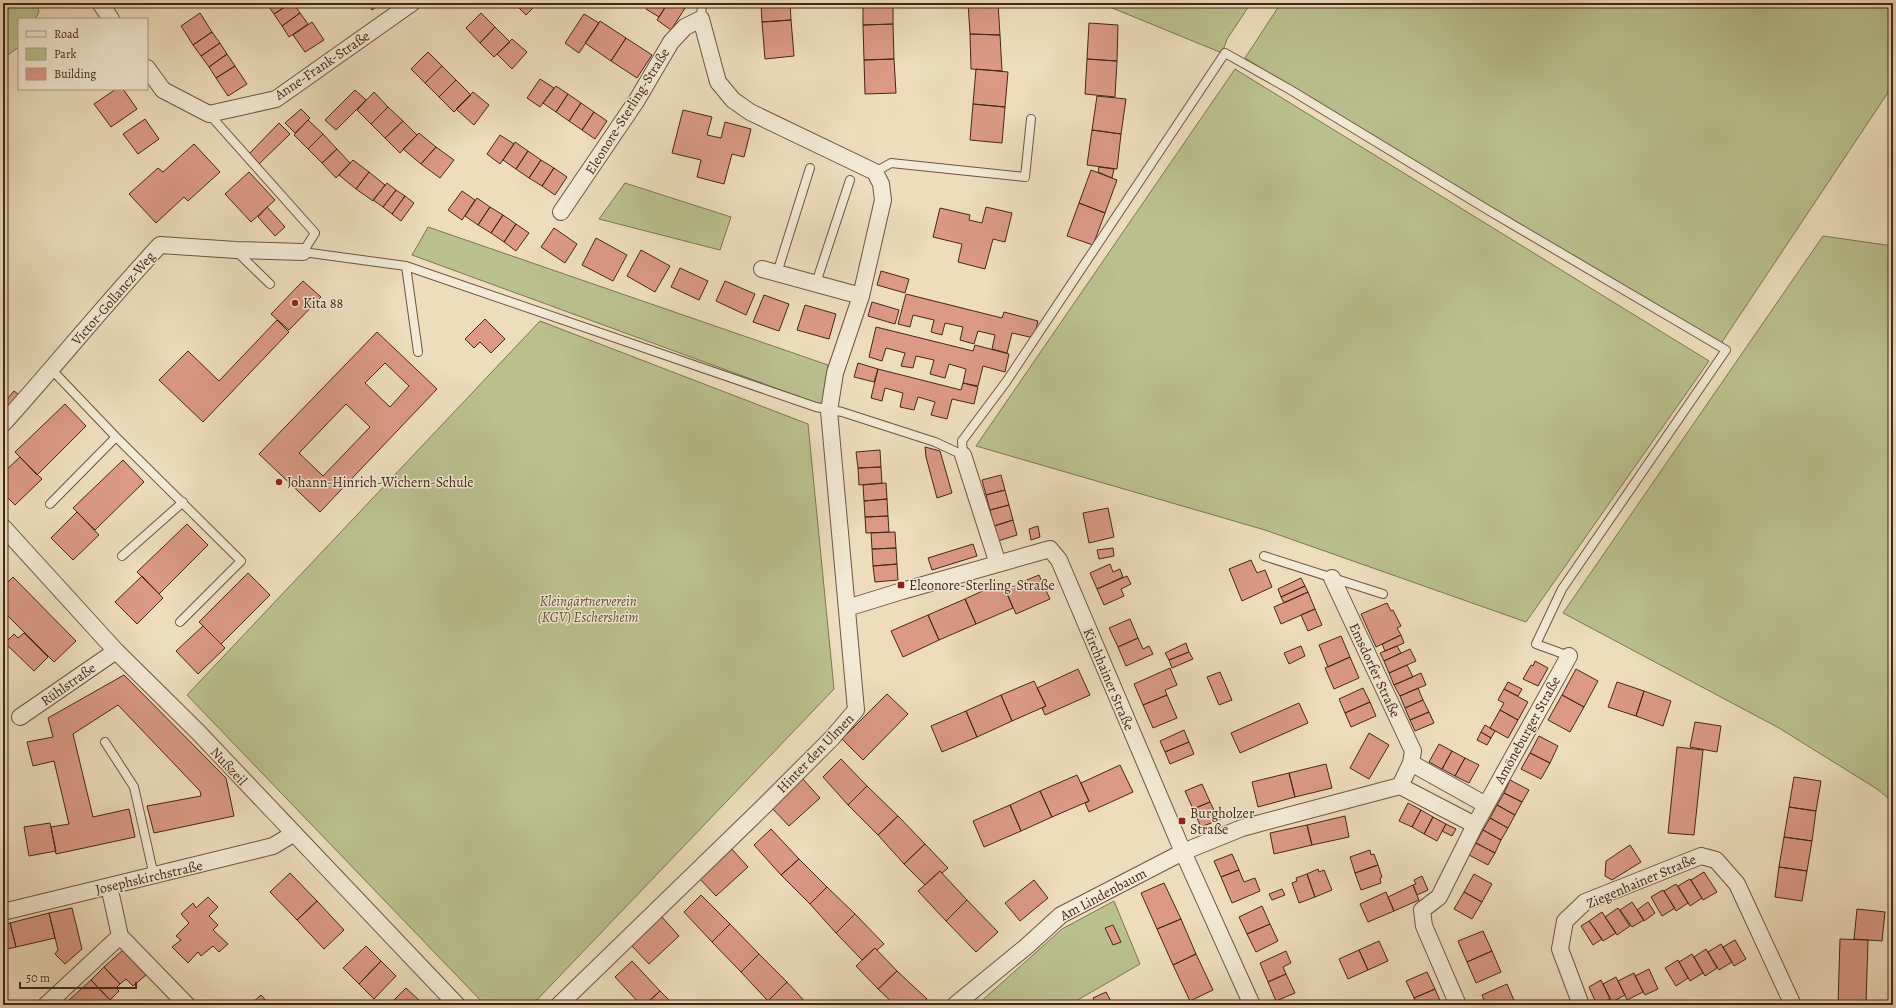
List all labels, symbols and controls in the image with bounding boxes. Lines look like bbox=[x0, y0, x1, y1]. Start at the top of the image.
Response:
legend bbox=[18, 18, 148, 90]
text: Road bbox=[54, 26, 80, 42]
street label: Anne-Frank-Straße bbox=[270, 27, 374, 105]
street label: Eleonore-Sterling-Straße bbox=[581, 44, 674, 178]
text: Park bbox=[54, 46, 77, 62]
text: Building bbox=[54, 66, 96, 82]
street label: Victor-Gollancz-Weg bbox=[67, 247, 159, 350]
place label: Kita 88 bbox=[303, 294, 343, 313]
marker: Kita 88 bbox=[290, 298, 300, 308]
place label: Johann-Hinrich-Wichern-Schule bbox=[287, 473, 473, 492]
marker: Johann-Hinrich-Wichern-Schule bbox=[274, 477, 284, 487]
place label: Eleonore-Sterling-Straße bbox=[909, 576, 1055, 595]
marker: Eleonore-Sterling-Straße bbox=[896, 580, 906, 590]
park label: Kleingärtnerverein (KGV) Eschersheim bbox=[538, 592, 638, 627]
street label: Emsdorfer Straße bbox=[1344, 620, 1405, 720]
street label: Kirchhainer Straße bbox=[1078, 625, 1139, 733]
street label: Rühlstraße bbox=[37, 659, 100, 710]
street label: Amöneburger Straße bbox=[1489, 673, 1565, 788]
street label: Hinter den Ulmen bbox=[772, 709, 858, 797]
street label: Nußzeil bbox=[206, 743, 252, 790]
place label: Burgholzer Straße bbox=[1190, 804, 1255, 839]
marker: Burgholzer Straße bbox=[1177, 816, 1187, 826]
street label: Ziegenhainer Straße bbox=[1583, 850, 1699, 913]
street label: Josephskirchstraße bbox=[94, 856, 205, 899]
street label: Am Lindenbaum bbox=[1056, 864, 1150, 926]
scale bar bbox=[20, 964, 136, 990]
text: 50 m bbox=[26, 970, 50, 986]

